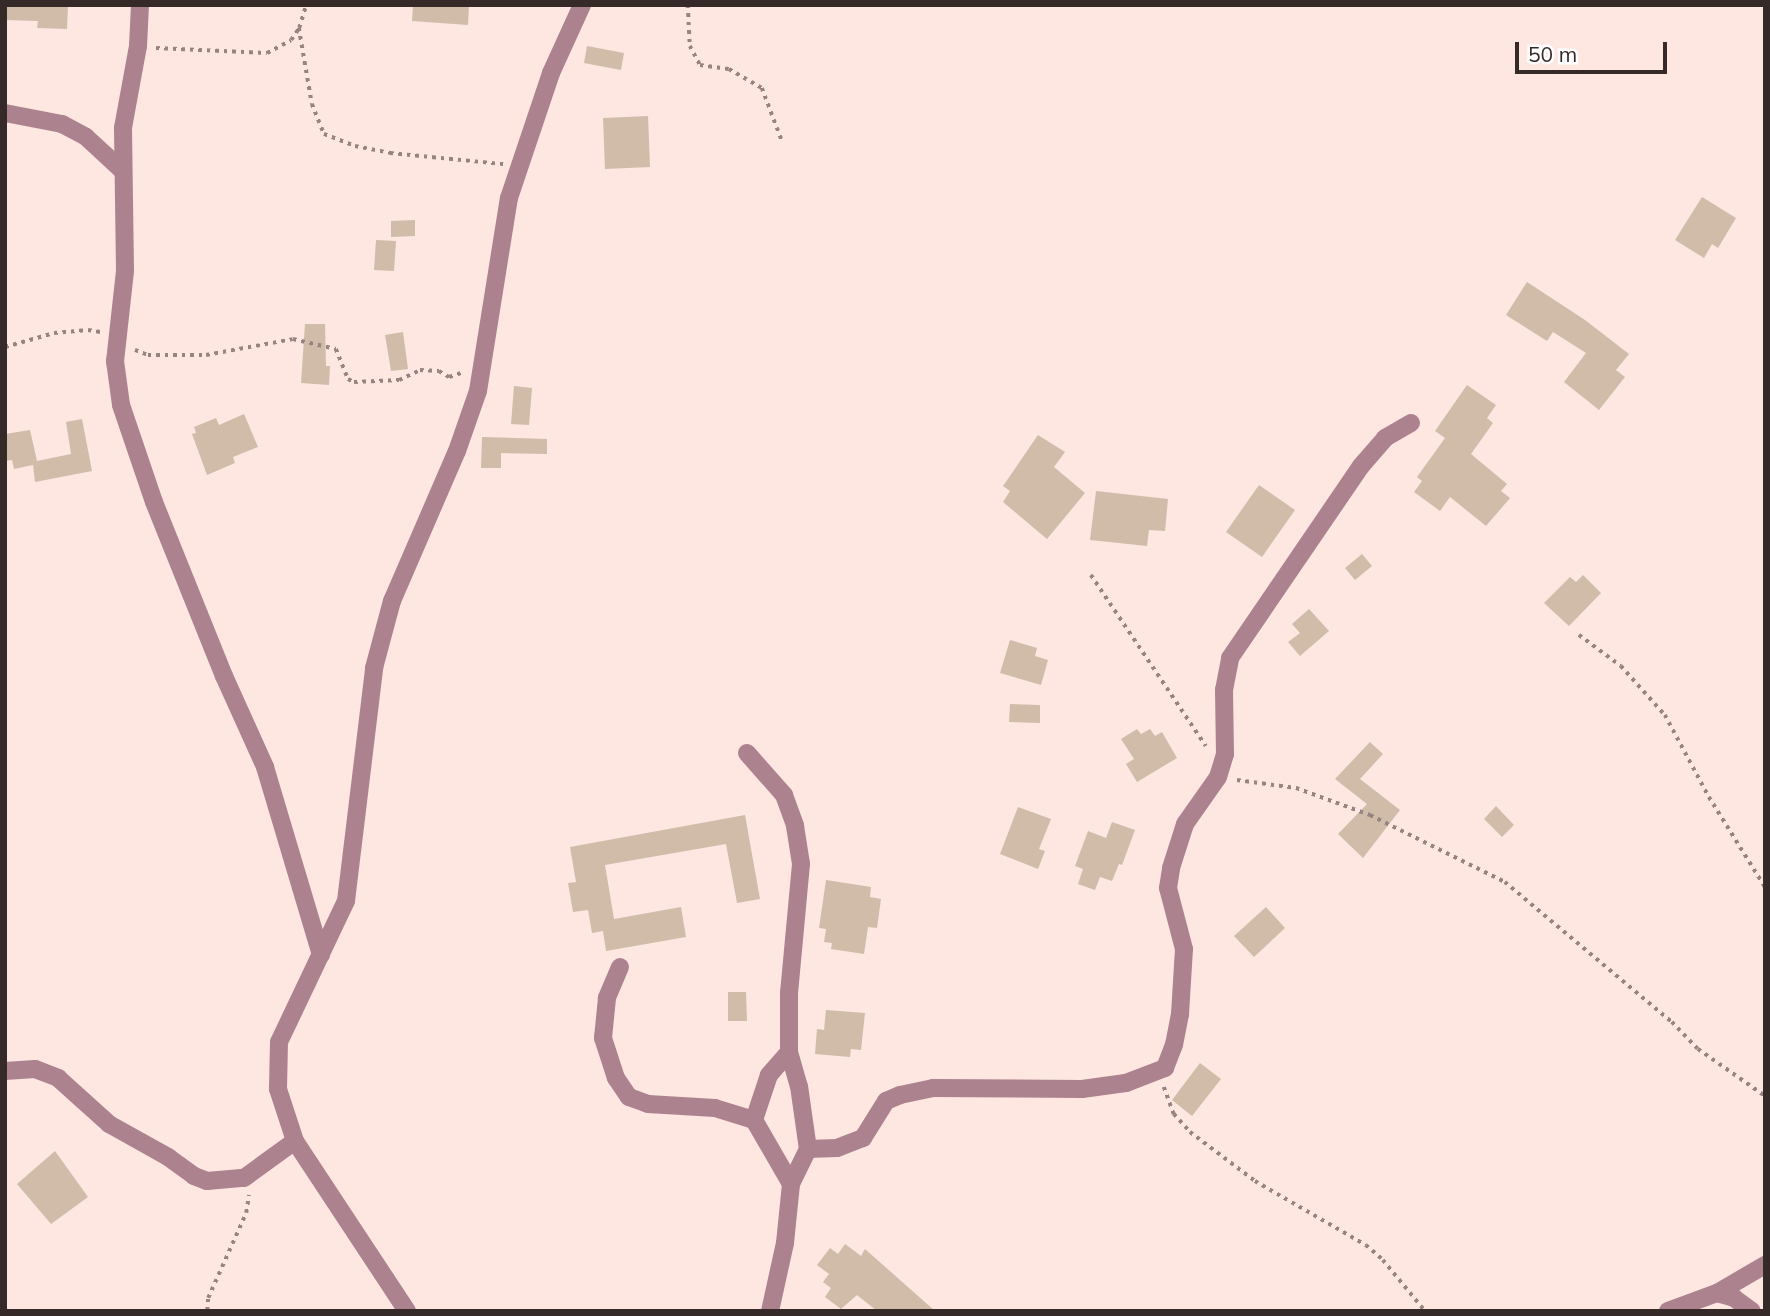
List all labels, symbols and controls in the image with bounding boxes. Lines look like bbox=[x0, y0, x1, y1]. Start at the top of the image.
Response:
scale bar bbox=[1518, 28, 1670, 72]
text: 50 m bbox=[1528, 41, 1577, 67]

